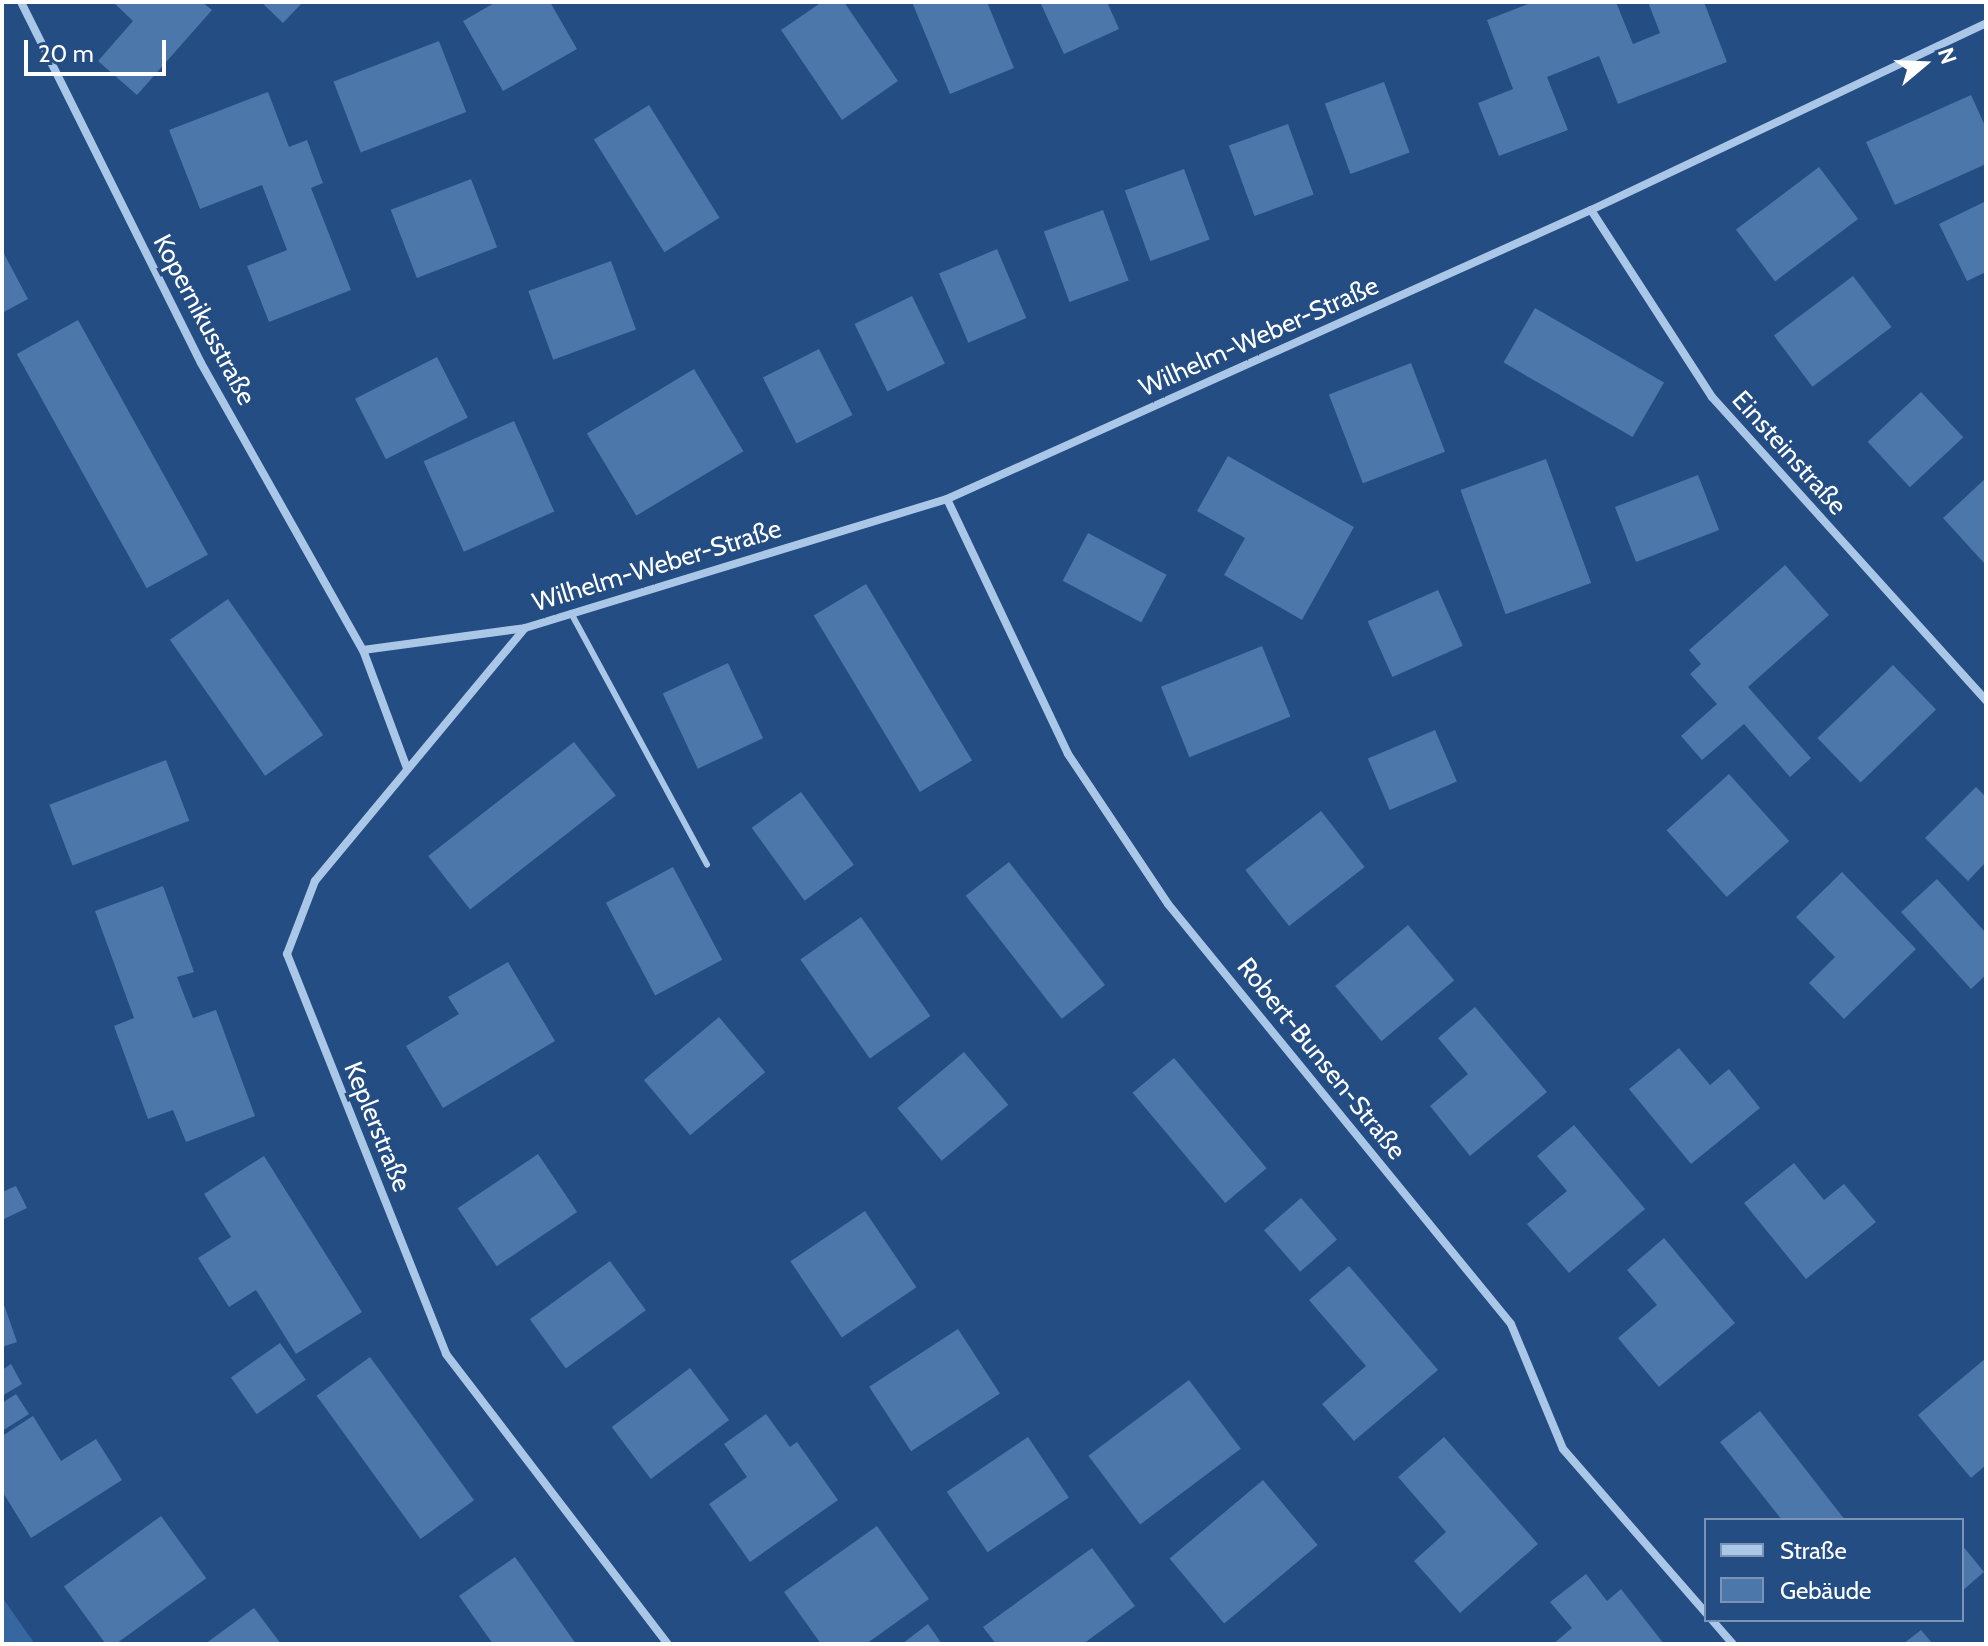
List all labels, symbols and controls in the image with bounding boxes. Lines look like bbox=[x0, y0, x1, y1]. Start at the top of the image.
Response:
scale bar bbox=[28, 24, 170, 74]
north arrow bbox=[1884, 24, 1964, 104]
text: 20 m bbox=[38, 39, 94, 68]
text: N bbox=[1932, 44, 1962, 68]
street label: Kopernikusstraße bbox=[146, 229, 262, 411]
street label: Wilhelm-Weber-Straße bbox=[1135, 270, 1383, 404]
street label: Einsteinstraße bbox=[1725, 385, 1853, 521]
street label: Wilhelm-Weber-Straße bbox=[529, 513, 785, 619]
street label: Robert-Bunsen-Straße bbox=[1230, 952, 1412, 1166]
street label: Keplerstraße bbox=[337, 1057, 417, 1197]
legend bbox=[1704, 1518, 1964, 1622]
text: Straße bbox=[1780, 1536, 1847, 1565]
text: Gebäude bbox=[1780, 1576, 1871, 1605]

